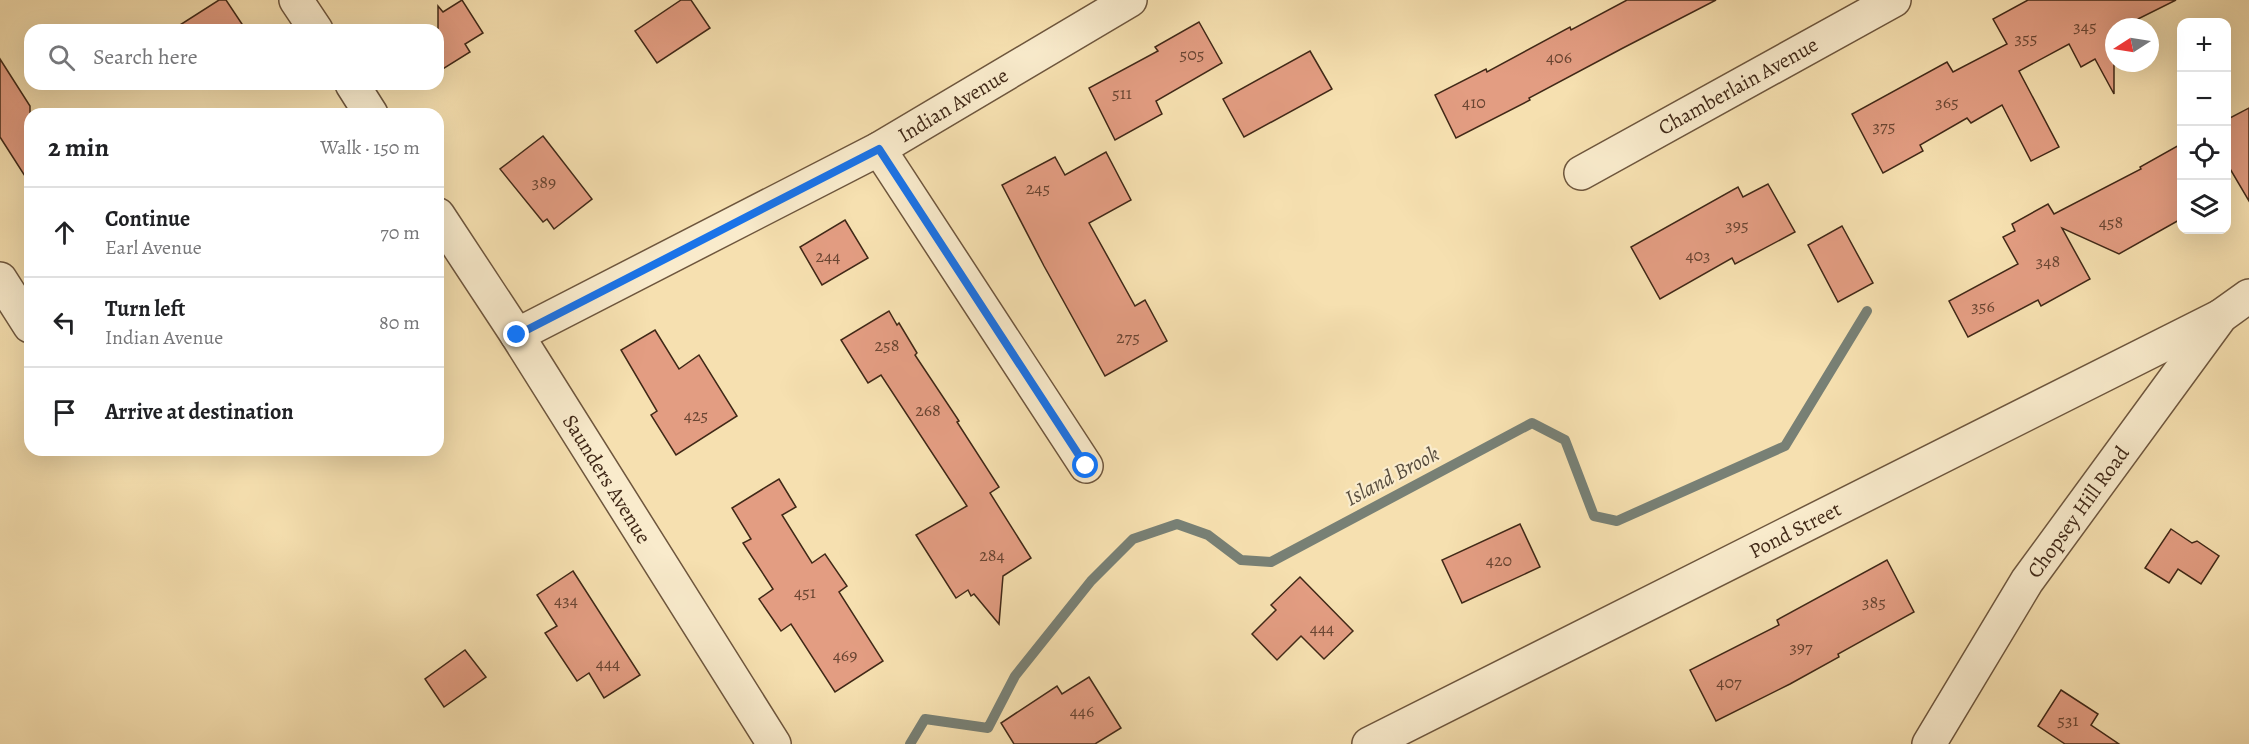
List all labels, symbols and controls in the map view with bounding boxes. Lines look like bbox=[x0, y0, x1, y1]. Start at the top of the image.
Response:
house number: 345 bbox=[2073, 14, 2097, 38]
north arrow bbox=[2105, 18, 2159, 72]
map controls bbox=[2177, 18, 2231, 234]
button: + bbox=[2177, 18, 2231, 72]
search box bbox=[24, 24, 444, 90]
house number: 355 bbox=[2015, 26, 2037, 50]
street label: Chamberlain Avenue bbox=[1653, 30, 1823, 142]
icon: search bbox=[45, 41, 78, 74]
text: Search here bbox=[93, 42, 198, 72]
house number: 505 bbox=[1179, 42, 1205, 66]
house number: 406 bbox=[1546, 45, 1572, 69]
street label: Indian Avenue bbox=[893, 61, 1013, 149]
button: − bbox=[2177, 72, 2231, 126]
house number: 511 bbox=[1112, 81, 1132, 105]
house number: 410 bbox=[1462, 90, 1486, 114]
house number: 365 bbox=[1935, 90, 1959, 114]
house number: 375 bbox=[1873, 114, 1895, 138]
button: locate bbox=[2177, 126, 2231, 180]
text: 2 min bbox=[48, 130, 109, 165]
text: Walk · 150 m bbox=[320, 134, 420, 161]
house number: 389 bbox=[532, 170, 556, 194]
house number: 245 bbox=[1026, 176, 1050, 200]
button: layers bbox=[2177, 180, 2231, 234]
text: Continue bbox=[105, 204, 190, 234]
house number: 458 bbox=[2099, 210, 2123, 234]
house number: 395 bbox=[1725, 213, 1749, 237]
icon: ahead bbox=[48, 216, 81, 249]
text: 70 m bbox=[380, 219, 420, 246]
text: Earl Avenue bbox=[105, 234, 202, 261]
house number: 403 bbox=[1685, 243, 1711, 267]
house number: 244 bbox=[816, 244, 840, 268]
house number: 348 bbox=[2036, 249, 2060, 273]
text: Turn left bbox=[105, 294, 185, 324]
house number: 356 bbox=[1971, 294, 1995, 318]
icon: left bbox=[48, 306, 81, 339]
text: 80 m bbox=[379, 309, 420, 336]
route end bbox=[503, 321, 529, 347]
text: Indian Avenue bbox=[105, 324, 223, 351]
house number: 275 bbox=[1116, 325, 1140, 349]
house number: 258 bbox=[874, 333, 900, 357]
icon: arrive bbox=[48, 396, 81, 429]
text: Arrive at destination bbox=[105, 397, 294, 427]
house number: 268 bbox=[915, 398, 941, 422]
house number: 425 bbox=[684, 403, 708, 427]
street label: Saunders Avenue bbox=[556, 409, 658, 549]
water label: Island Brook bbox=[1340, 439, 1444, 513]
street label: Chopsey Hill Road bbox=[2021, 440, 2136, 584]
route start bbox=[1072, 452, 1098, 478]
street label: Pond Street bbox=[1744, 495, 1846, 565]
house number: 284 bbox=[979, 543, 1005, 567]
house number: 420 bbox=[1486, 548, 1512, 572]
house number: 451 bbox=[794, 580, 816, 604]
house number: 434 bbox=[554, 588, 578, 612]
house number: 385 bbox=[1862, 590, 1886, 614]
house number: 444 bbox=[1310, 616, 1334, 640]
house number: 397 bbox=[1789, 635, 1813, 659]
house number: 469 bbox=[833, 643, 857, 667]
house number: 444 bbox=[596, 651, 620, 675]
house number: 407 bbox=[1716, 670, 1742, 694]
house number: 446 bbox=[1070, 699, 1094, 723]
house number: 531 bbox=[2057, 708, 2079, 732]

